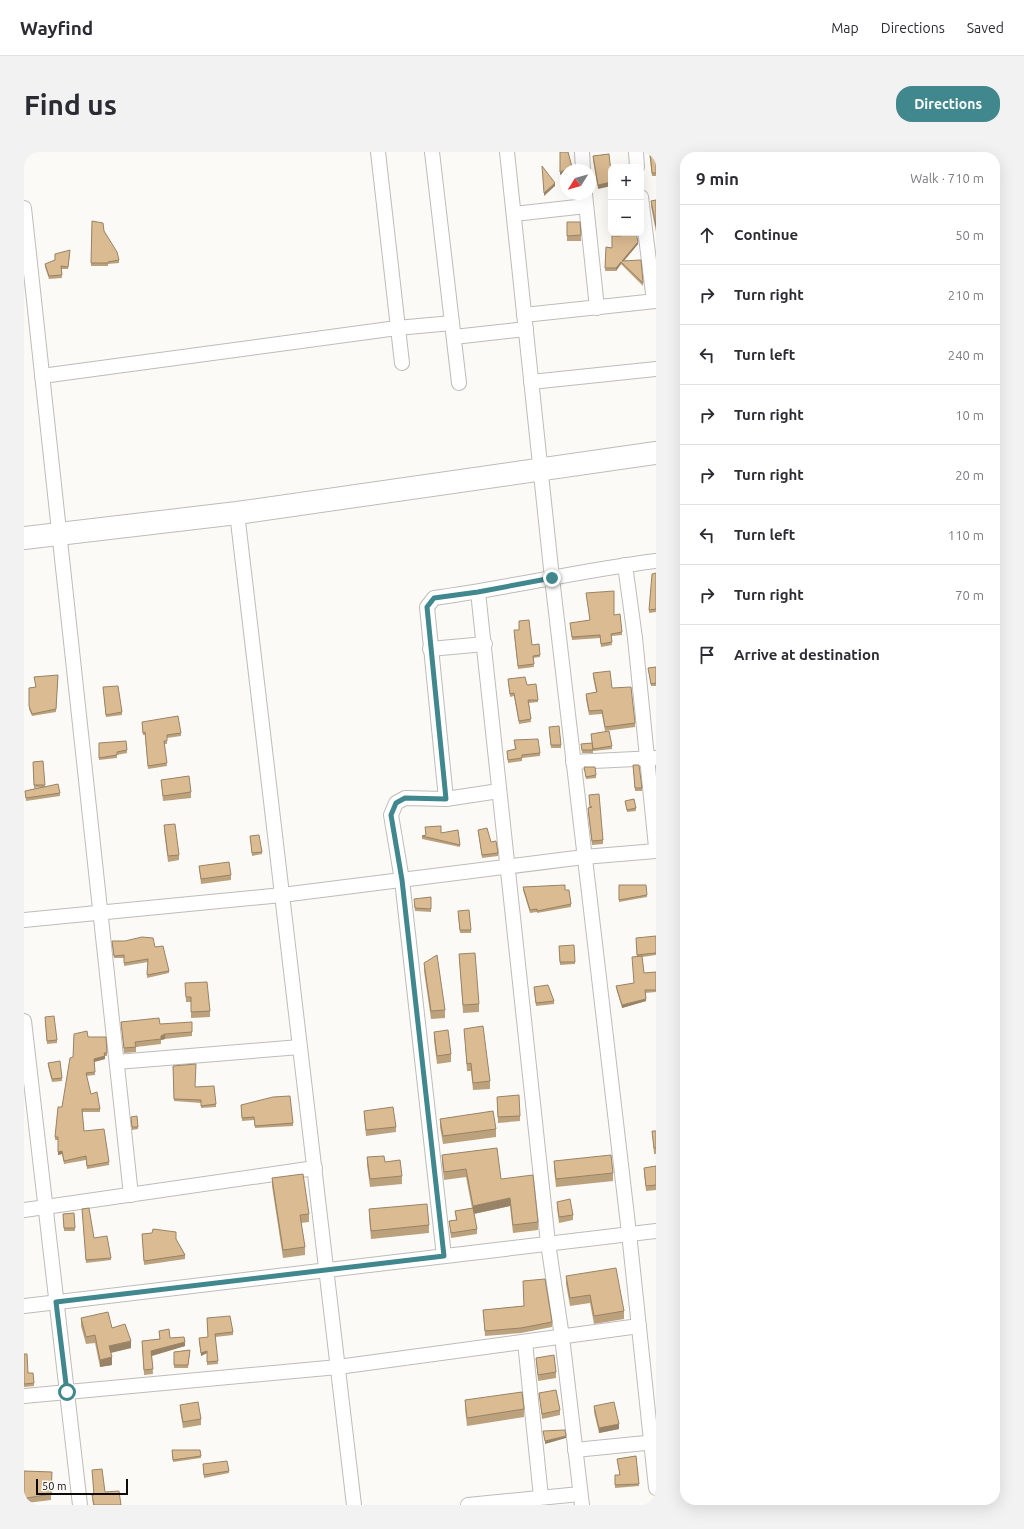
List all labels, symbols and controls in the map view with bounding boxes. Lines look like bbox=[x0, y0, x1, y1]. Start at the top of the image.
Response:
text: Wayfind bbox=[20, 17, 93, 39]
text: Map bbox=[831, 20, 859, 36]
text: Directions bbox=[881, 20, 945, 36]
text: Saved bbox=[967, 20, 1004, 36]
button: Directions bbox=[896, 86, 1000, 122]
text: Find us bbox=[24, 89, 117, 120]
north arrow bbox=[560, 164, 596, 200]
map controls bbox=[608, 164, 644, 236]
button: + bbox=[608, 164, 644, 200]
text: 9 min bbox=[696, 169, 739, 188]
text: Walk · 710 m bbox=[910, 171, 984, 185]
button: − bbox=[608, 200, 644, 236]
icon: ahead bbox=[696, 224, 718, 246]
text: Continue bbox=[734, 226, 798, 243]
text: 50 m bbox=[955, 228, 984, 242]
icon: right bbox=[696, 284, 718, 306]
text: Turn right bbox=[734, 286, 804, 303]
text: 210 m bbox=[948, 288, 984, 302]
icon: left bbox=[696, 344, 718, 366]
text: Turn left bbox=[734, 346, 795, 363]
text: 240 m bbox=[948, 348, 984, 362]
icon: right bbox=[696, 404, 718, 426]
text: Turn right bbox=[734, 406, 804, 423]
text: 10 m bbox=[955, 408, 984, 422]
icon: right bbox=[696, 464, 718, 486]
text: Turn right bbox=[734, 466, 804, 483]
text: 20 m bbox=[955, 468, 984, 482]
icon: left bbox=[696, 524, 718, 546]
text: Turn left bbox=[734, 526, 795, 543]
text: 110 m bbox=[948, 528, 984, 542]
route end bbox=[543, 569, 561, 587]
icon: right bbox=[696, 584, 718, 606]
text: Turn right bbox=[734, 586, 804, 603]
text: 70 m bbox=[955, 588, 984, 602]
icon: arrive bbox=[696, 644, 718, 666]
text: Arrive at destination bbox=[734, 646, 880, 663]
route start bbox=[58, 1383, 76, 1401]
scale bar bbox=[36, 1477, 128, 1496]
text: 50 m bbox=[42, 1480, 66, 1492]

